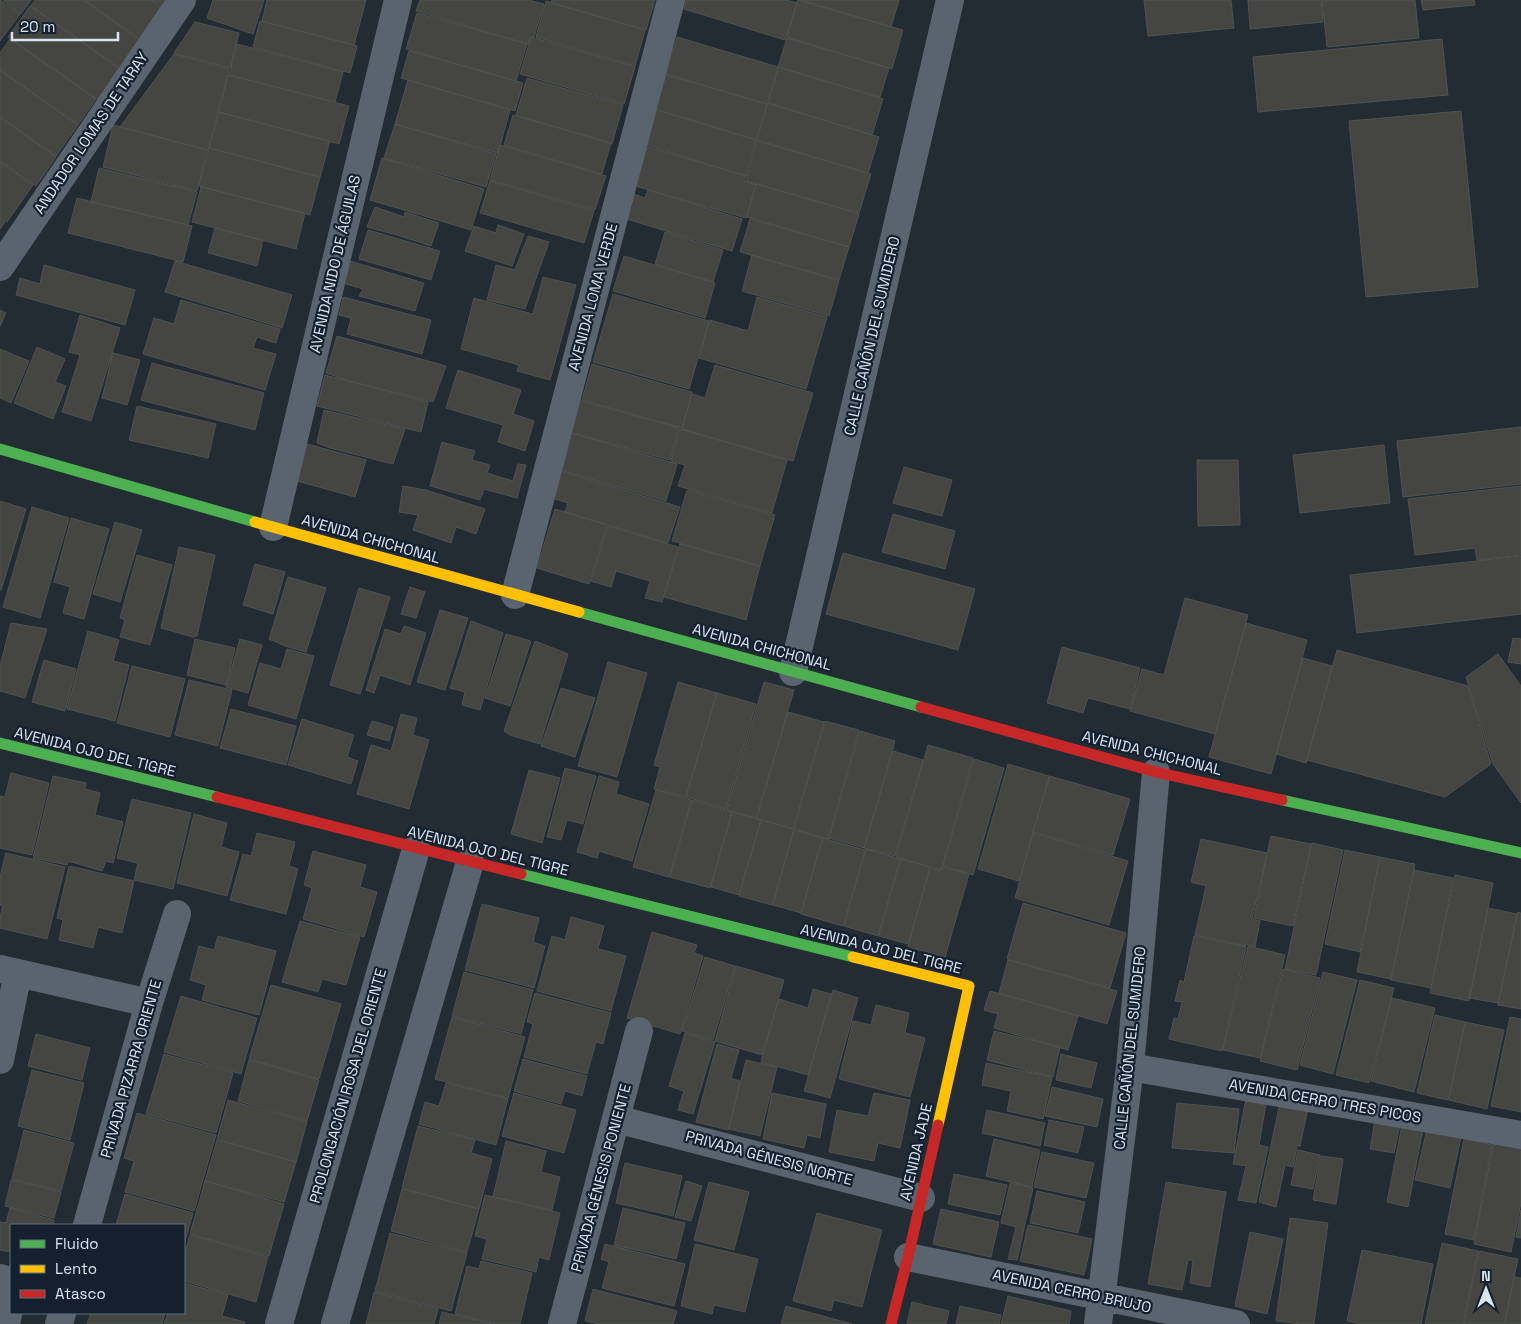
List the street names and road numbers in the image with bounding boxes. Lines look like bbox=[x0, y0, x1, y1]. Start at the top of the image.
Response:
street label: ANDADOR LOMAS DE TARAY bbox=[29, 48, 152, 217]
street label: AVENIDA NIDO DE ÁGUILAS bbox=[305, 173, 364, 355]
street label: AVENIDA LOMA VERDE bbox=[564, 221, 621, 373]
street label: CALLE CAÑÓN DEL SUMIDERO bbox=[839, 234, 904, 438]
street label: AVENIDA CHICHONAL bbox=[300, 510, 443, 567]
street label: AVENIDA CHICHONAL bbox=[691, 619, 834, 674]
street label: AVENIDA OJO DEL TIGRE bbox=[13, 722, 178, 781]
street label: AVENIDA CHICHONAL bbox=[1080, 726, 1224, 779]
street label: AVENIDA OJO DEL TIGRE bbox=[406, 821, 571, 880]
street label: AVENIDA OJO DEL TIGRE bbox=[799, 919, 964, 978]
street label: CALLE CAÑÓN DEL SUMIDERO bbox=[1109, 945, 1150, 1150]
street label: PROLONGACIÓN ROSA DEL ORIENTE bbox=[305, 966, 390, 1205]
street label: PRIVADA PIZARRA ORIENTE bbox=[96, 977, 165, 1160]
street label: AVENIDA CERRO TRES PICOS bbox=[1228, 1074, 1423, 1127]
street label: PRIVADA GÉNESIS PONIENTE bbox=[566, 1082, 635, 1274]
street label: AVENIDA JADE bbox=[895, 1101, 936, 1202]
street label: PRIVADA GÉNESIS NORTE bbox=[683, 1126, 855, 1189]
street label: AVENIDA CERRO BRUJO bbox=[991, 1264, 1153, 1317]

